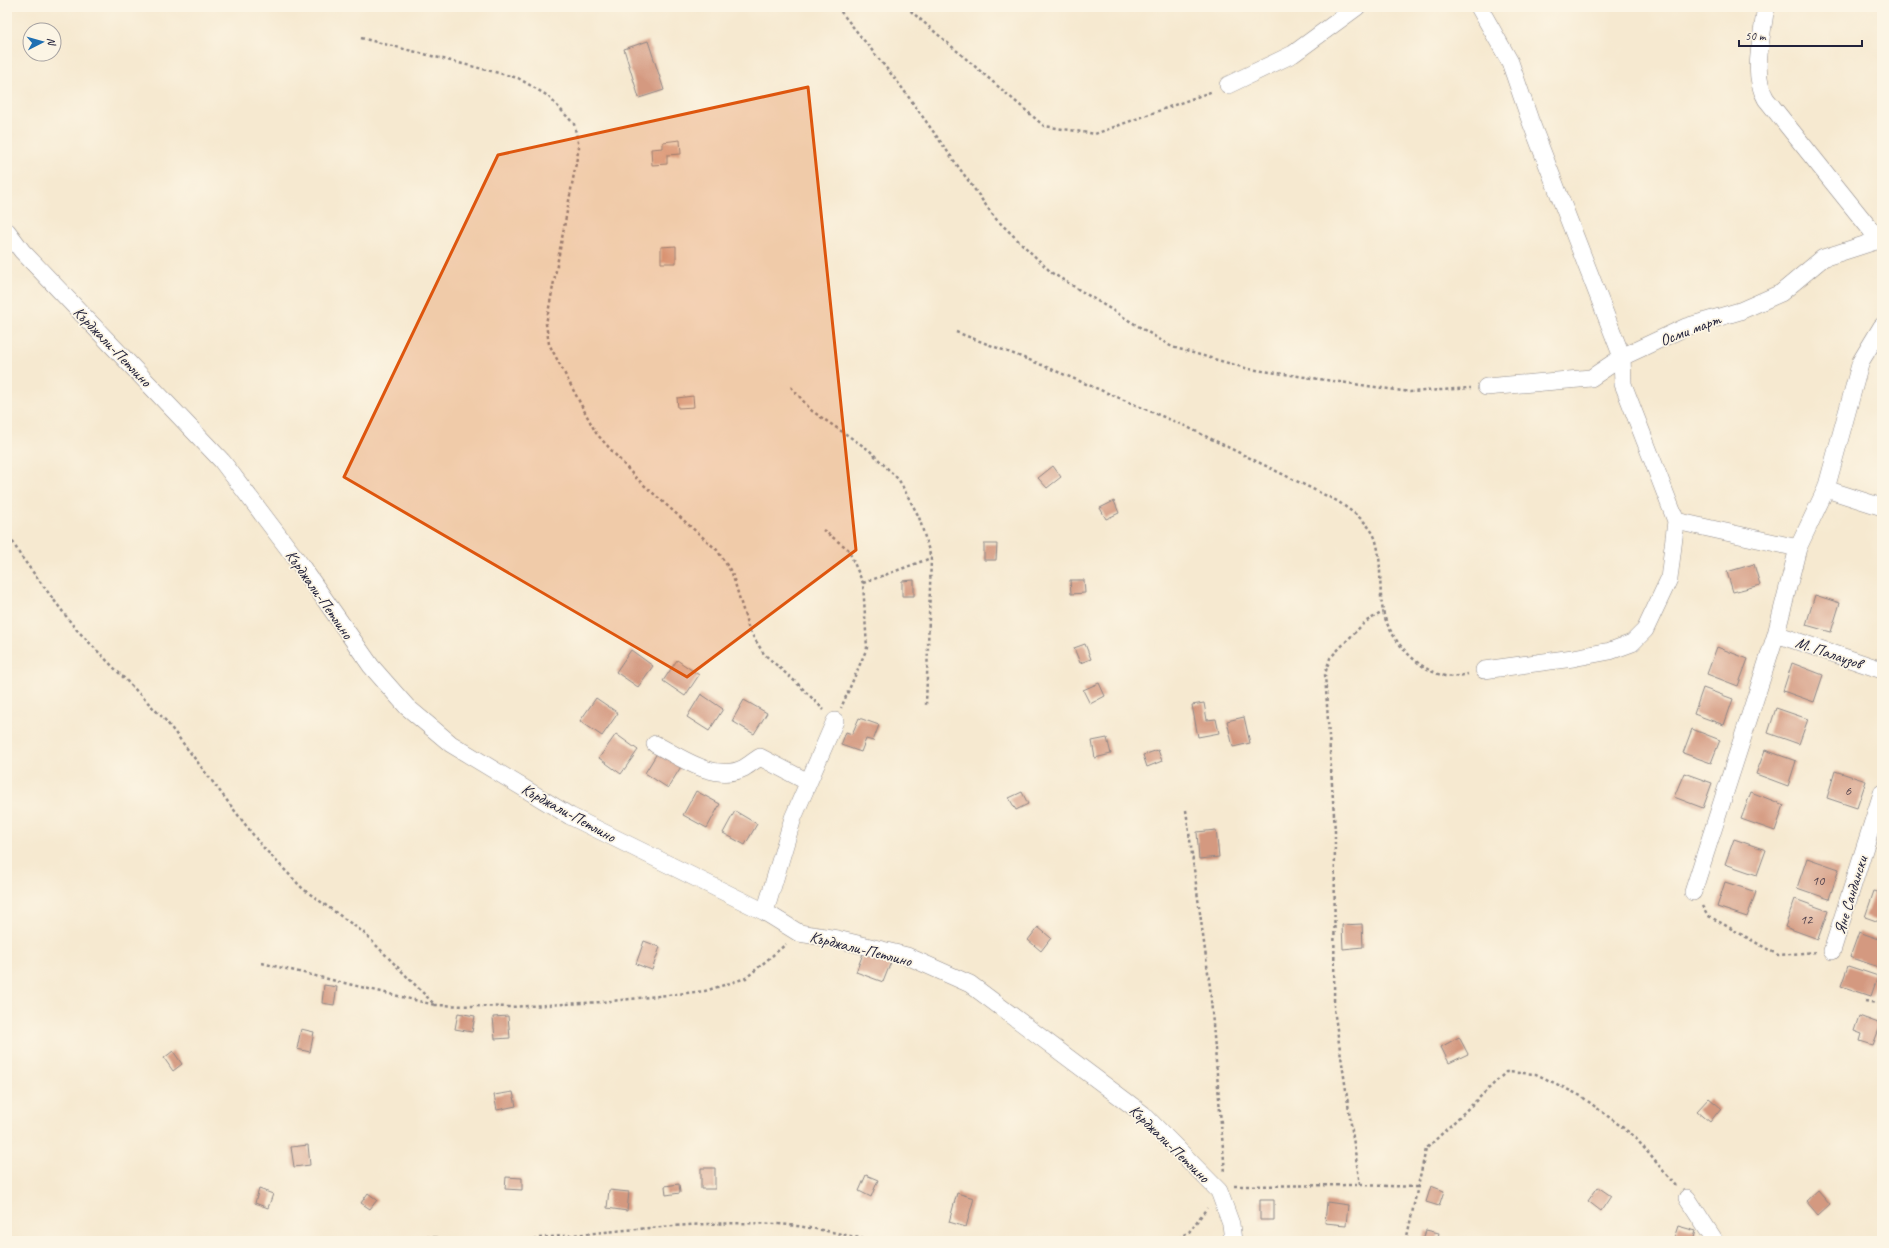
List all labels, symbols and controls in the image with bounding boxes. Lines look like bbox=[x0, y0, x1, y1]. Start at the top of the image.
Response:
north arrow bbox=[22, 22, 62, 62]
scale bar bbox=[1739, 22, 1862, 48]
text: 50 m bbox=[1745, 28, 1767, 44]
text: N bbox=[45, 37, 59, 47]
street label: Кърджали-Петлино bbox=[69, 302, 157, 392]
street label: Осми март bbox=[1657, 309, 1725, 351]
street label: Кърджали-Петлино bbox=[281, 546, 358, 644]
street label: М. Палаузов bbox=[1793, 632, 1867, 675]
street label: Кърджали-Петлино bbox=[518, 779, 620, 847]
house number: 6 bbox=[1845, 782, 1852, 799]
street label: Яне Сандански bbox=[1830, 853, 1873, 937]
house number: 10 bbox=[1812, 872, 1826, 889]
house number: 12 bbox=[1800, 911, 1814, 928]
street label: Кърджали-Петлино bbox=[808, 927, 915, 972]
street label: Кърджали-Петлино bbox=[1125, 1100, 1215, 1188]

